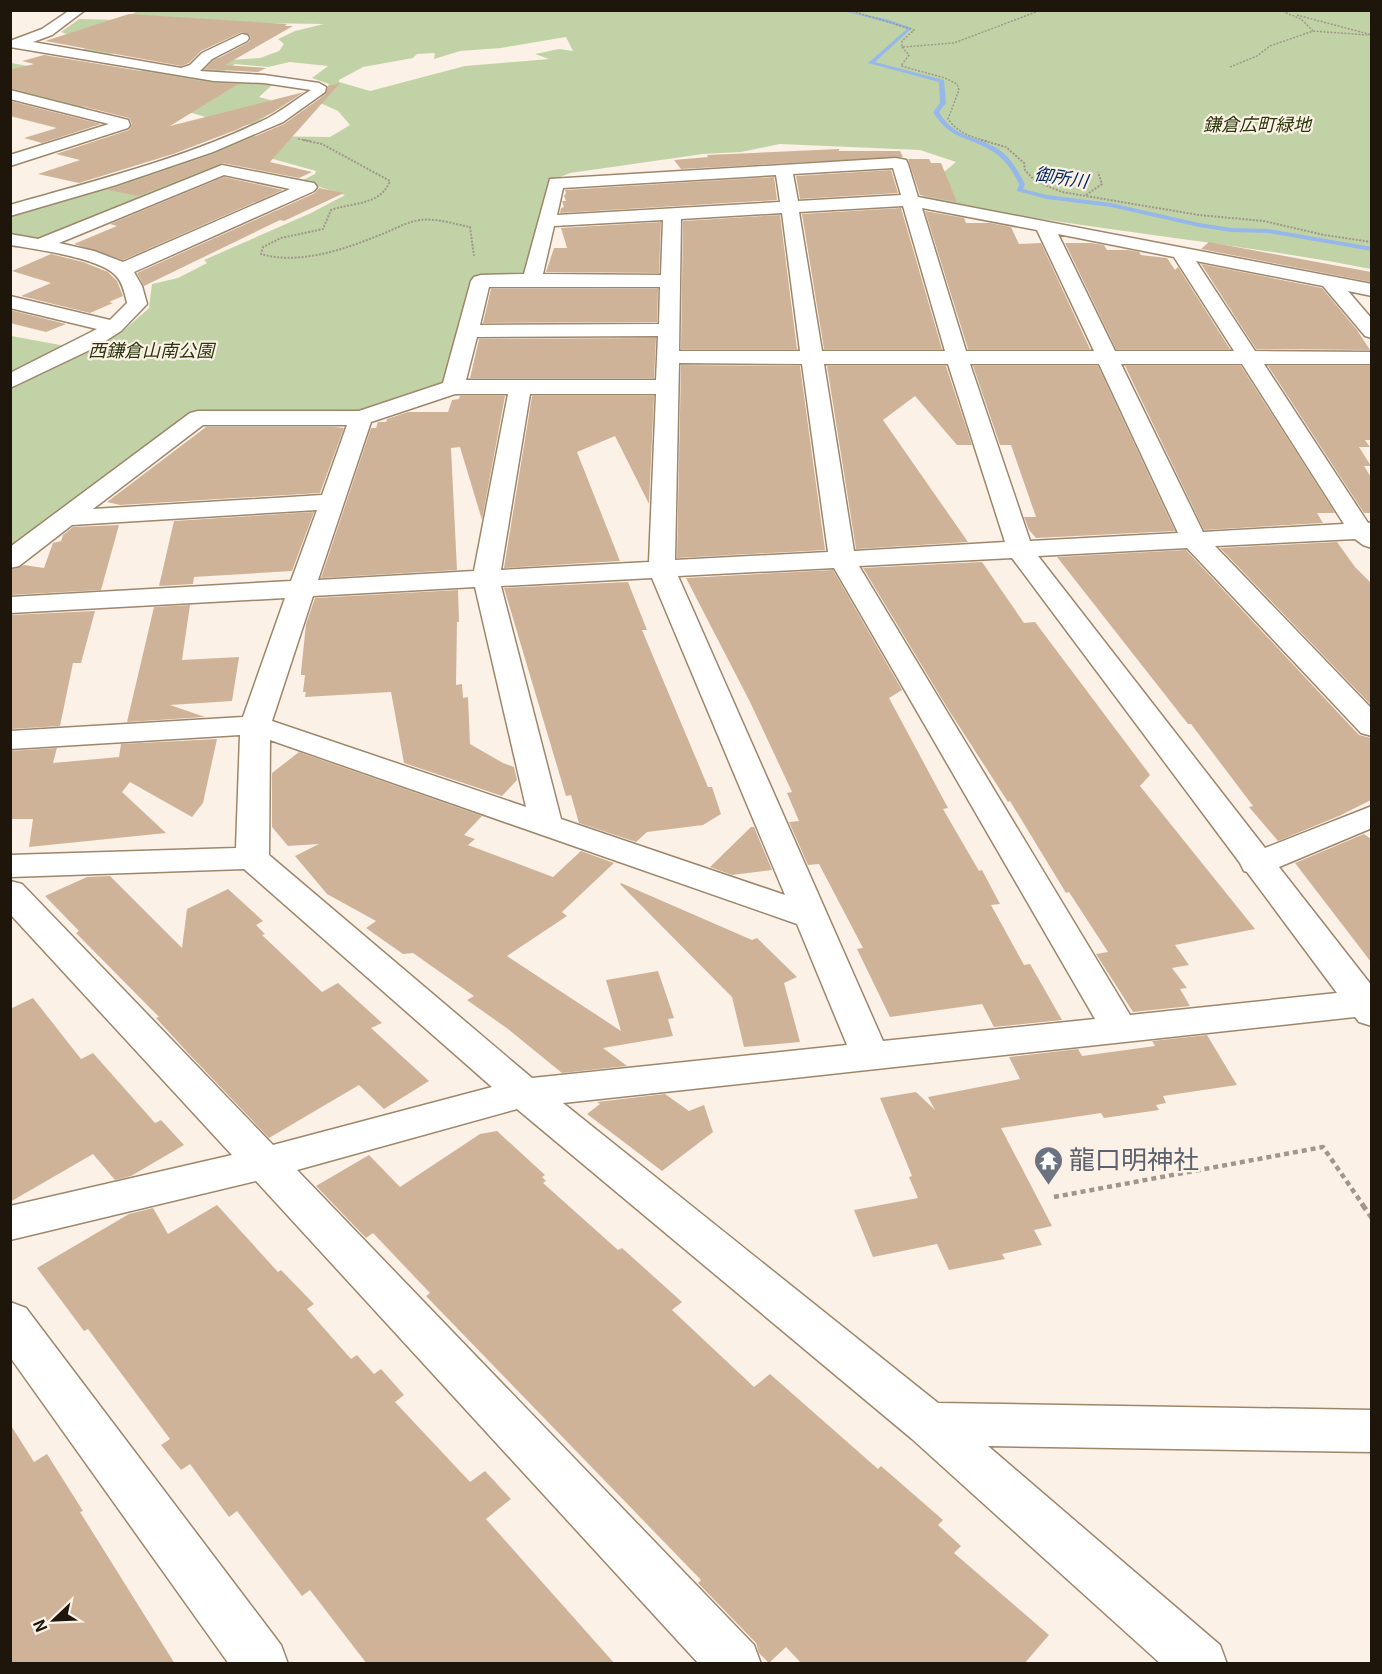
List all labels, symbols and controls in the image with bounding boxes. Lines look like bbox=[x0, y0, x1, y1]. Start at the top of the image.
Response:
park label: 鎌倉広町緑地 bbox=[1203, 110, 1313, 136]
water label: 御所川 bbox=[1033, 159, 1092, 193]
park label: 西鎌倉山南公園 bbox=[88, 336, 217, 362]
place label: 龍口明神社 bbox=[1069, 1139, 1199, 1176]
temple icon: 龍口明神社 bbox=[1032, 1144, 1064, 1186]
north arrow bbox=[24, 1590, 84, 1650]
text: N bbox=[26, 1616, 53, 1636]

